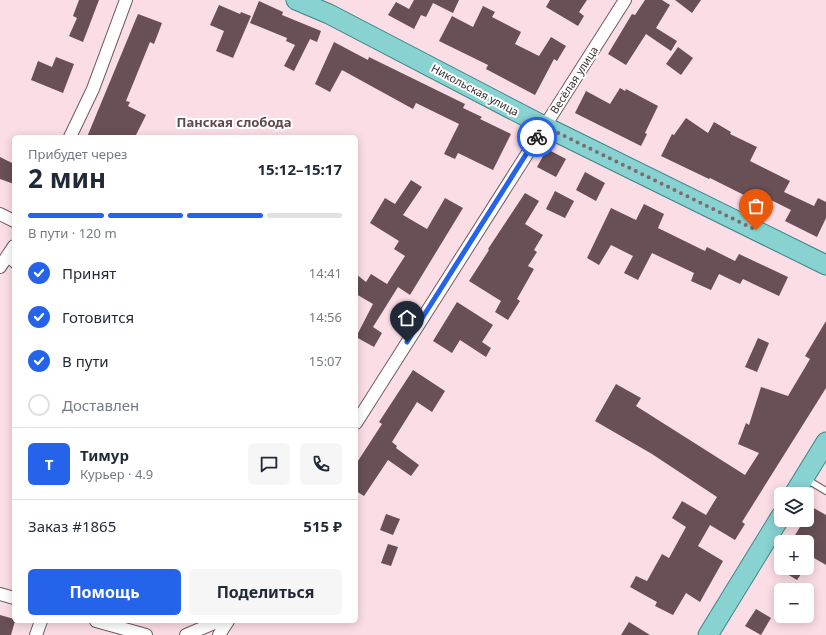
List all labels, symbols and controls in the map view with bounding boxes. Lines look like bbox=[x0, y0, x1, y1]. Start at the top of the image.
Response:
street label: Весёлая улица bbox=[546, 43, 601, 116]
street label: Никольская улица bbox=[429, 60, 522, 119]
district label: Панская слобода bbox=[177, 113, 291, 131]
courier bbox=[517, 117, 557, 157]
icon: bike bbox=[526, 126, 548, 148]
text: Прибудет через bbox=[28, 145, 127, 163]
text: 15:12–15:17 bbox=[257, 159, 342, 179]
text: 2 мин bbox=[28, 160, 106, 196]
pin bbox=[739, 189, 773, 230]
icon: bag bbox=[745, 195, 767, 217]
text: В пути · 120 m bbox=[28, 224, 117, 242]
icon: check bbox=[28, 262, 50, 284]
text: Принят bbox=[62, 263, 116, 283]
text: 14:41 bbox=[309, 264, 342, 282]
pin bbox=[390, 301, 424, 342]
icon: check bbox=[28, 306, 50, 328]
text: Готовится bbox=[62, 307, 134, 327]
icon: home bbox=[396, 307, 418, 329]
text: 14:56 bbox=[309, 308, 342, 326]
icon: check bbox=[28, 350, 50, 372]
text: В пути bbox=[62, 351, 109, 371]
text: 15:07 bbox=[309, 352, 342, 370]
text: Доставлен bbox=[62, 395, 139, 415]
button: chat bbox=[248, 443, 290, 485]
button: phone bbox=[300, 443, 342, 485]
text: Тимур bbox=[80, 445, 129, 465]
text: Т bbox=[45, 454, 53, 474]
text: Курьер · 4.9 bbox=[80, 465, 153, 483]
map controls bbox=[774, 487, 814, 623]
button: layers bbox=[774, 487, 814, 527]
text: Заказ #1865 bbox=[28, 516, 116, 536]
text: 515 ₽ bbox=[303, 516, 342, 536]
button: + bbox=[774, 535, 814, 575]
button: Помощь bbox=[28, 569, 181, 615]
button: Поделиться bbox=[189, 569, 342, 615]
button: − bbox=[774, 583, 814, 623]

